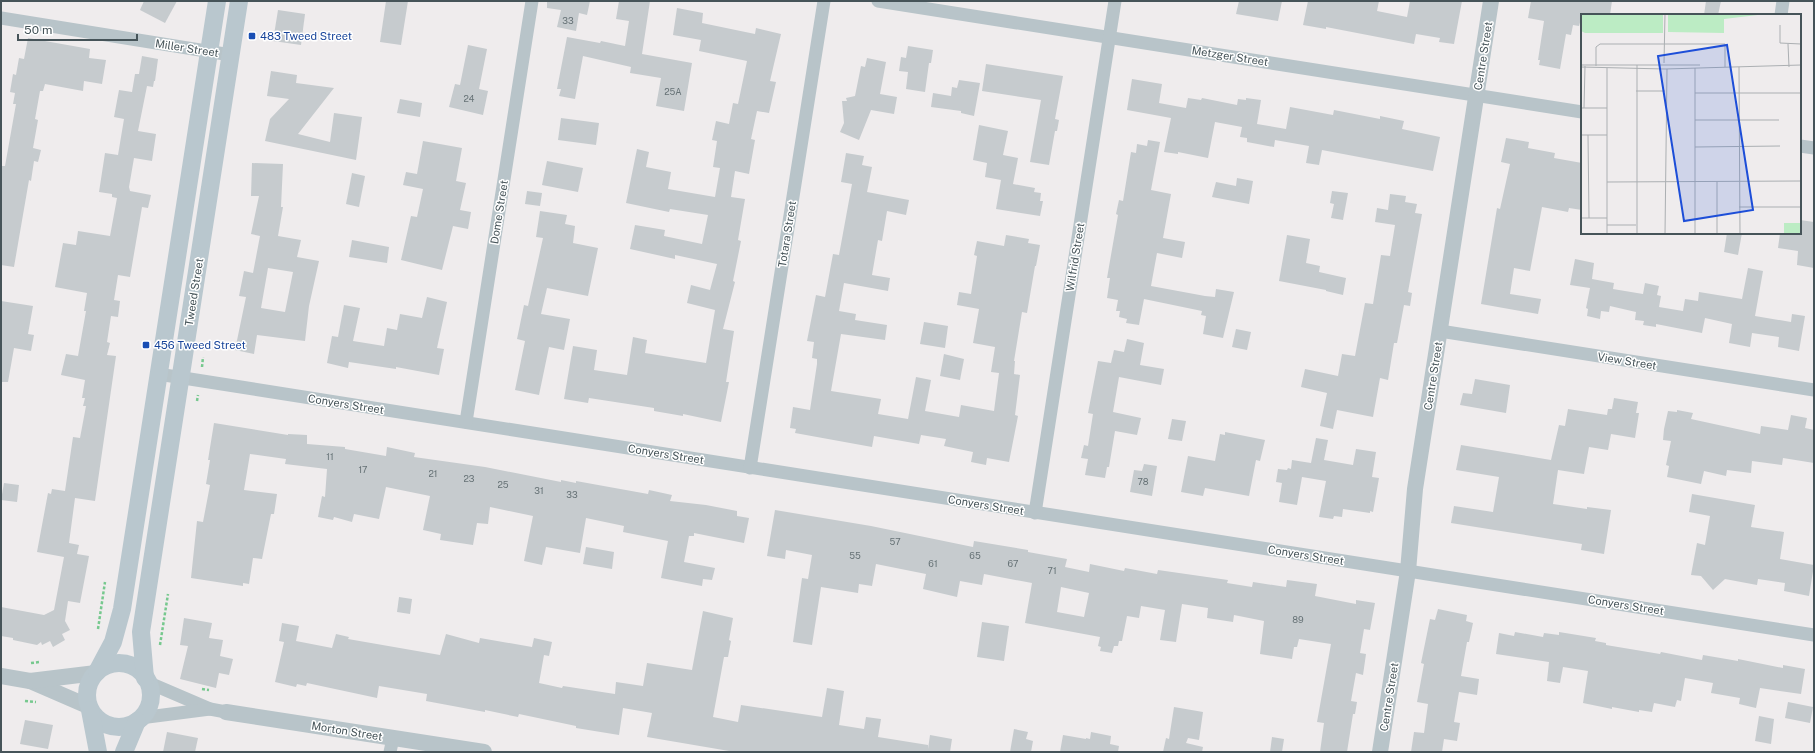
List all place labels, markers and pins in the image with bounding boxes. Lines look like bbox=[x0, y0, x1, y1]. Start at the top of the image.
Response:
place label: 483 Tweed Street bbox=[260, 30, 352, 42]
marker: 483 Tweed Street bbox=[247, 31, 257, 41]
place label: 456 Tweed Street bbox=[154, 339, 246, 351]
marker: 456 Tweed Street bbox=[141, 340, 151, 350]

